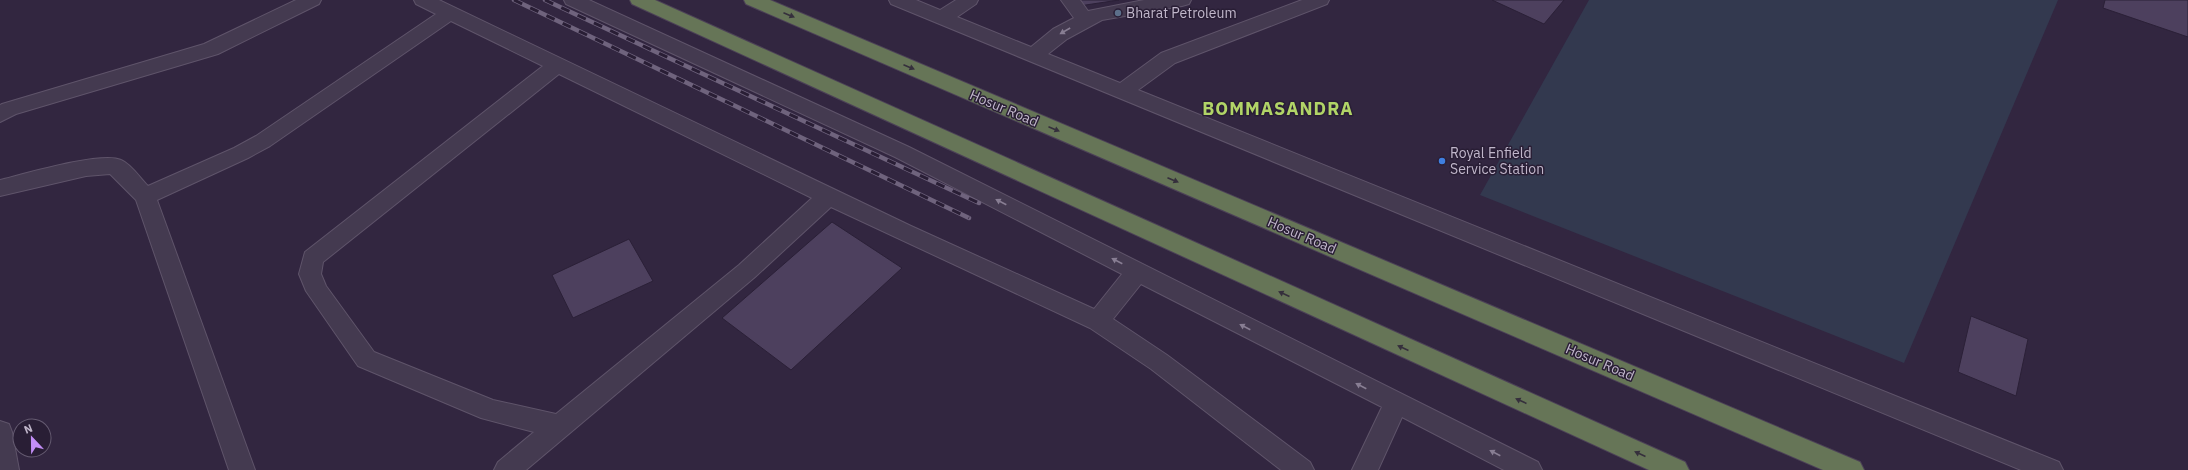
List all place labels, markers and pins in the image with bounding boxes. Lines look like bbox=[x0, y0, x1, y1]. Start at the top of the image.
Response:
place label: Bharat Petroleum bbox=[1126, 4, 1237, 22]
marker: Bharat Petroleum bbox=[1113, 8, 1123, 18]
place label: Royal Enfield Service Station bbox=[1450, 144, 1544, 178]
marker: Royal Enfield Service Station bbox=[1437, 156, 1447, 166]

